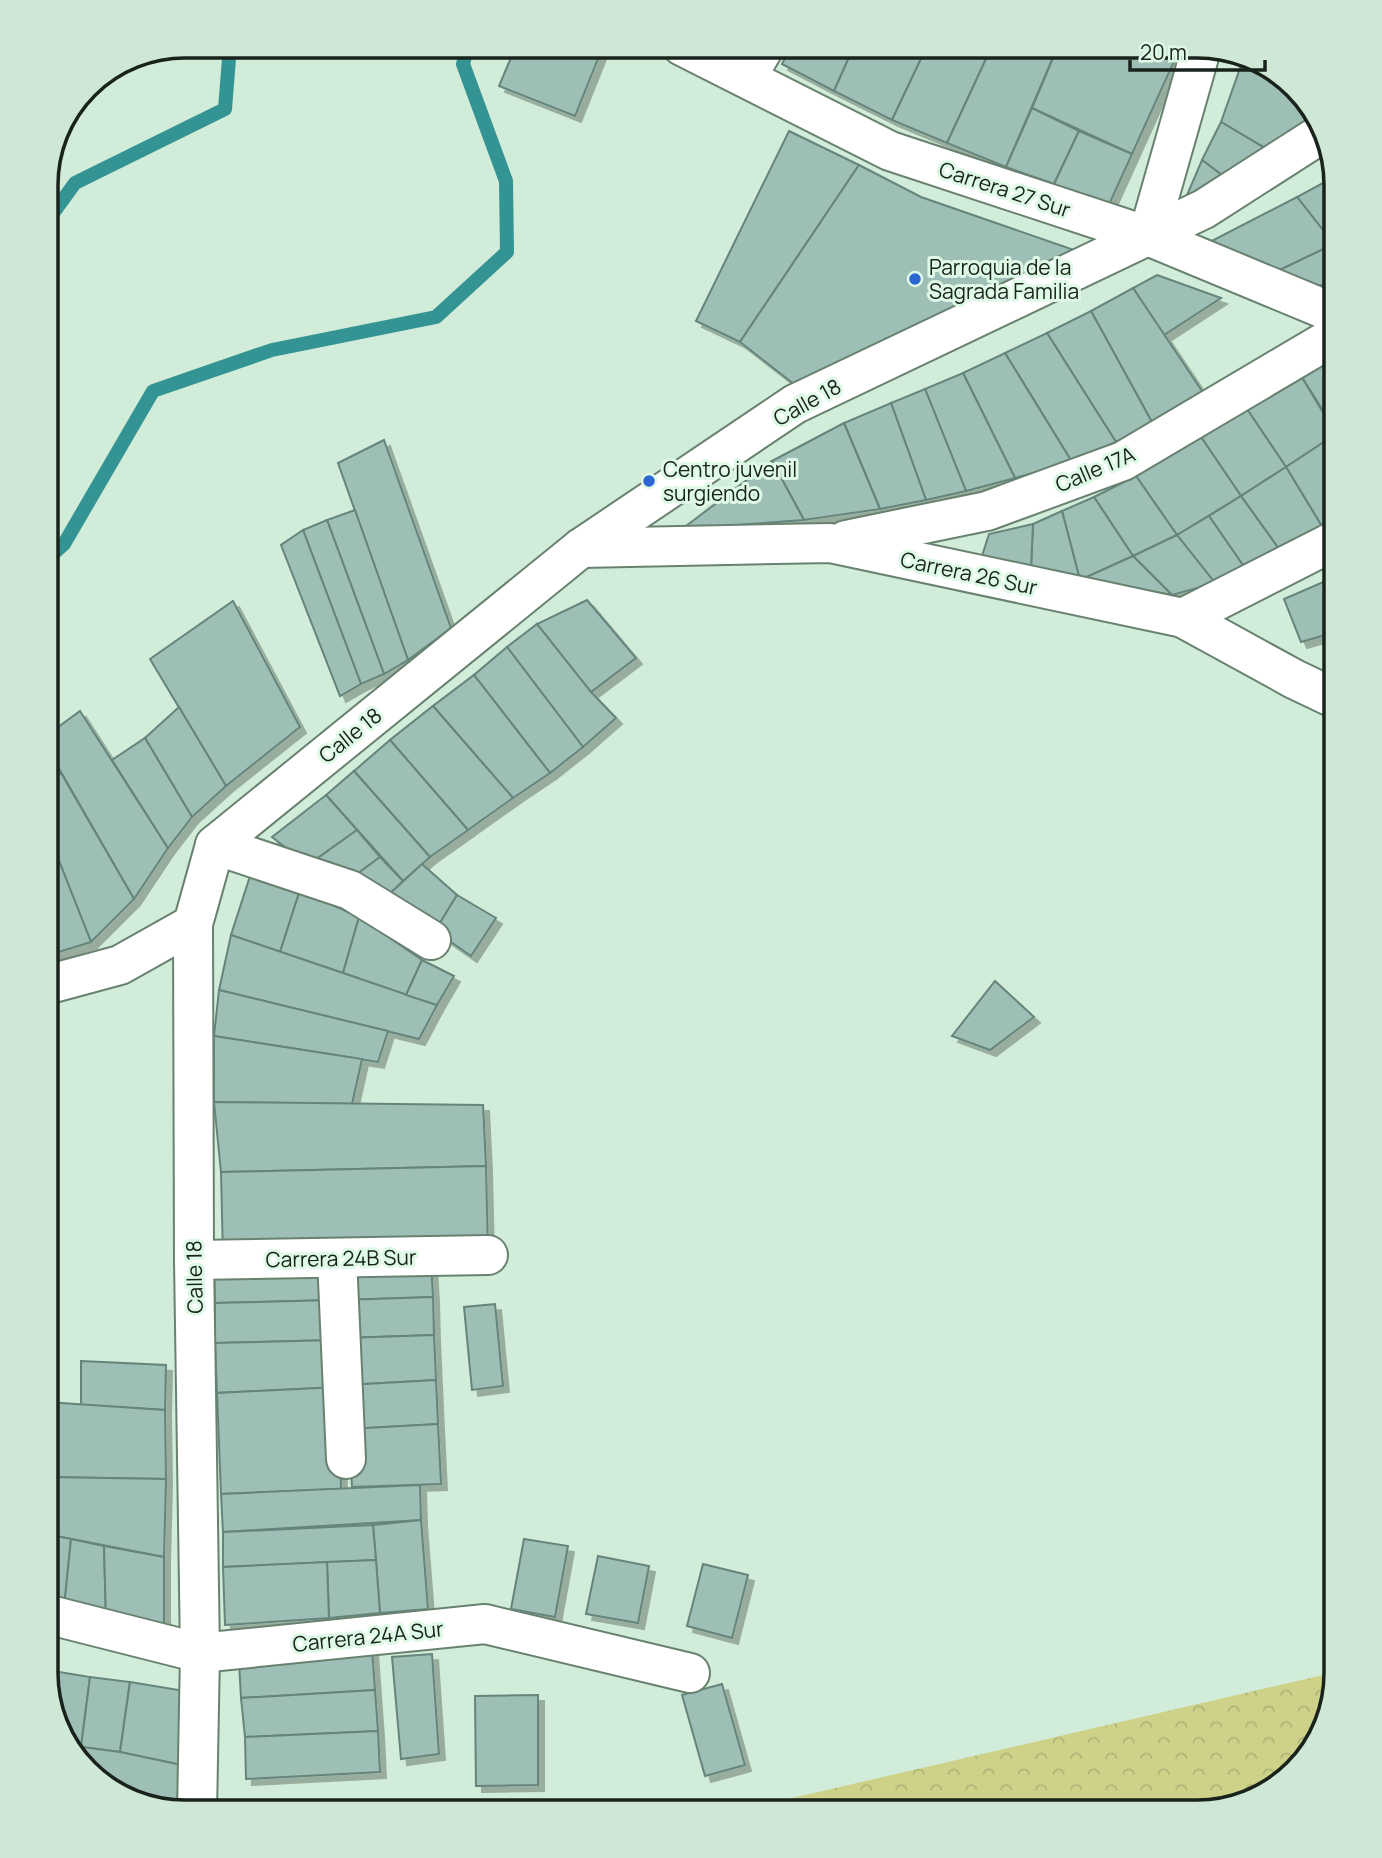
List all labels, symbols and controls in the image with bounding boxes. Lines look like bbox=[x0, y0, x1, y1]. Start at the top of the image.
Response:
scale bar bbox=[1130, 28, 1265, 72]
text: 20 m bbox=[1140, 38, 1187, 66]
street label: Carrera 27 Sur bbox=[936, 155, 1075, 224]
place label: Parroquia de la Sagrada Familia bbox=[929, 253, 1079, 305]
marker: Parroquia de la Sagrada Familia bbox=[907, 271, 923, 287]
street label: Calle 18 bbox=[768, 372, 846, 432]
street label: Calle 17A bbox=[1051, 440, 1139, 498]
place label: Centro juvenil surgiendo bbox=[663, 455, 797, 507]
marker: Centro juvenil surgiendo bbox=[641, 473, 657, 489]
street label: Carrera 26 Sur bbox=[898, 545, 1040, 601]
street label: Calle 18 bbox=[313, 701, 387, 769]
street label: Calle 18 bbox=[179, 1240, 209, 1314]
street label: Carrera 24B Sur bbox=[265, 1243, 417, 1273]
street label: Carrera 24A Sur bbox=[291, 1614, 445, 1658]

